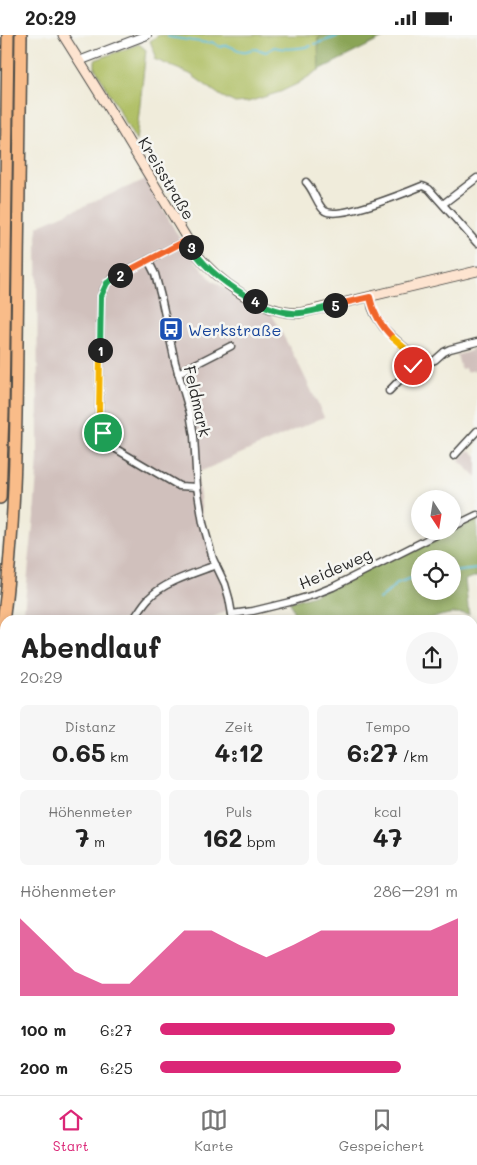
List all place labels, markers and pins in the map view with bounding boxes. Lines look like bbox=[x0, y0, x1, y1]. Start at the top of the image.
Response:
pin: 3 bbox=[178, 235, 204, 259]
pin: 2 bbox=[108, 263, 132, 287]
pin: 4 bbox=[242, 289, 268, 313]
pin: 5 bbox=[322, 293, 348, 317]
bus stop icon: Werkstraße bbox=[158, 316, 184, 342]
place label: Werkstraße bbox=[188, 319, 281, 340]
pin: 1 bbox=[88, 337, 112, 363]
pin bbox=[392, 345, 434, 387]
pin bbox=[82, 412, 124, 454]

